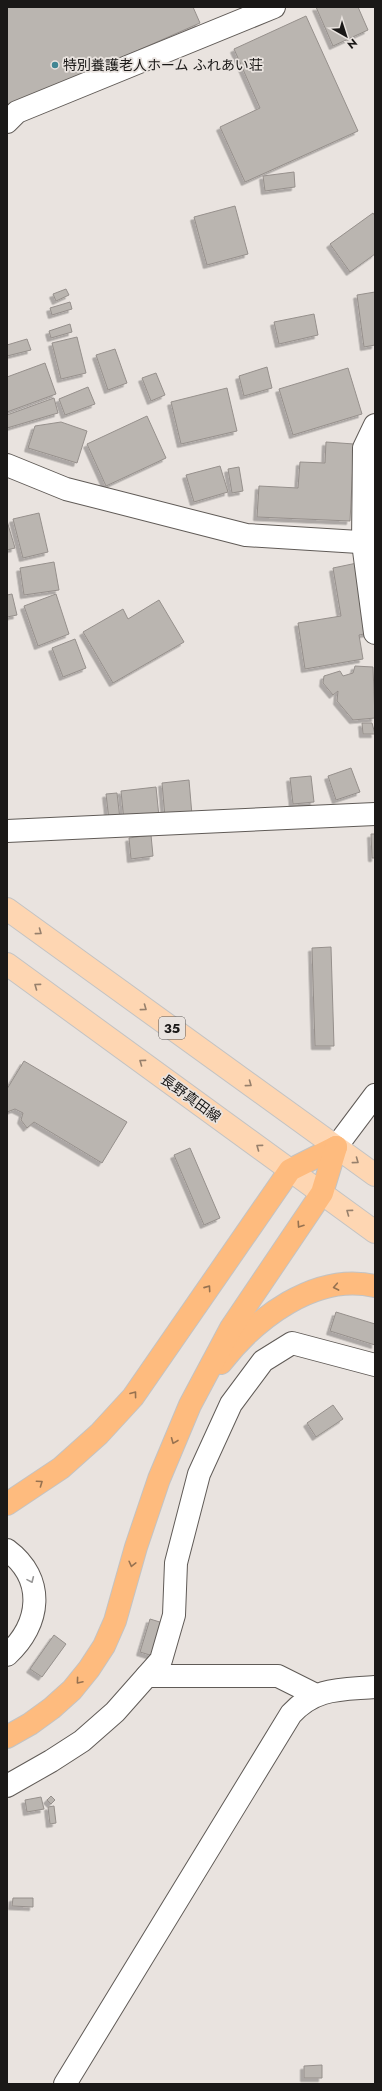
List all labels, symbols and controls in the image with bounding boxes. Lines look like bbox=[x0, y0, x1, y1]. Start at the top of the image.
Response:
north arrow bbox=[326, 16, 366, 56]
text: N bbox=[344, 35, 361, 53]
place label: 特別養護老人ホーム ふれあい荘 bbox=[63, 55, 263, 75]
marker: 特別養護老人ホーム ふれあい荘 bbox=[50, 60, 60, 70]
one-way arrow bbox=[34, 927, 41, 934]
one-way arrow bbox=[34, 983, 41, 991]
one-way arrow bbox=[140, 1003, 147, 1011]
road number: 35 bbox=[159, 1017, 185, 1039]
one-way arrow bbox=[140, 1060, 147, 1067]
street label: 長野真田線 bbox=[157, 1069, 225, 1127]
one-way arrow bbox=[245, 1079, 252, 1086]
one-way arrow bbox=[256, 1144, 263, 1152]
one-way arrow bbox=[351, 1156, 358, 1163]
one-way arrow bbox=[346, 1210, 353, 1217]
one-way arrow bbox=[297, 1221, 305, 1228]
one-way arrow bbox=[333, 1282, 339, 1290]
one-way arrow bbox=[203, 1285, 210, 1292]
one-way arrow bbox=[129, 1392, 136, 1399]
one-way arrow bbox=[171, 1436, 179, 1444]
one-way arrow bbox=[35, 1481, 42, 1488]
one-way arrow bbox=[129, 1561, 137, 1567]
one-way arrow bbox=[26, 1577, 34, 1584]
one-way arrow bbox=[77, 1676, 84, 1684]

